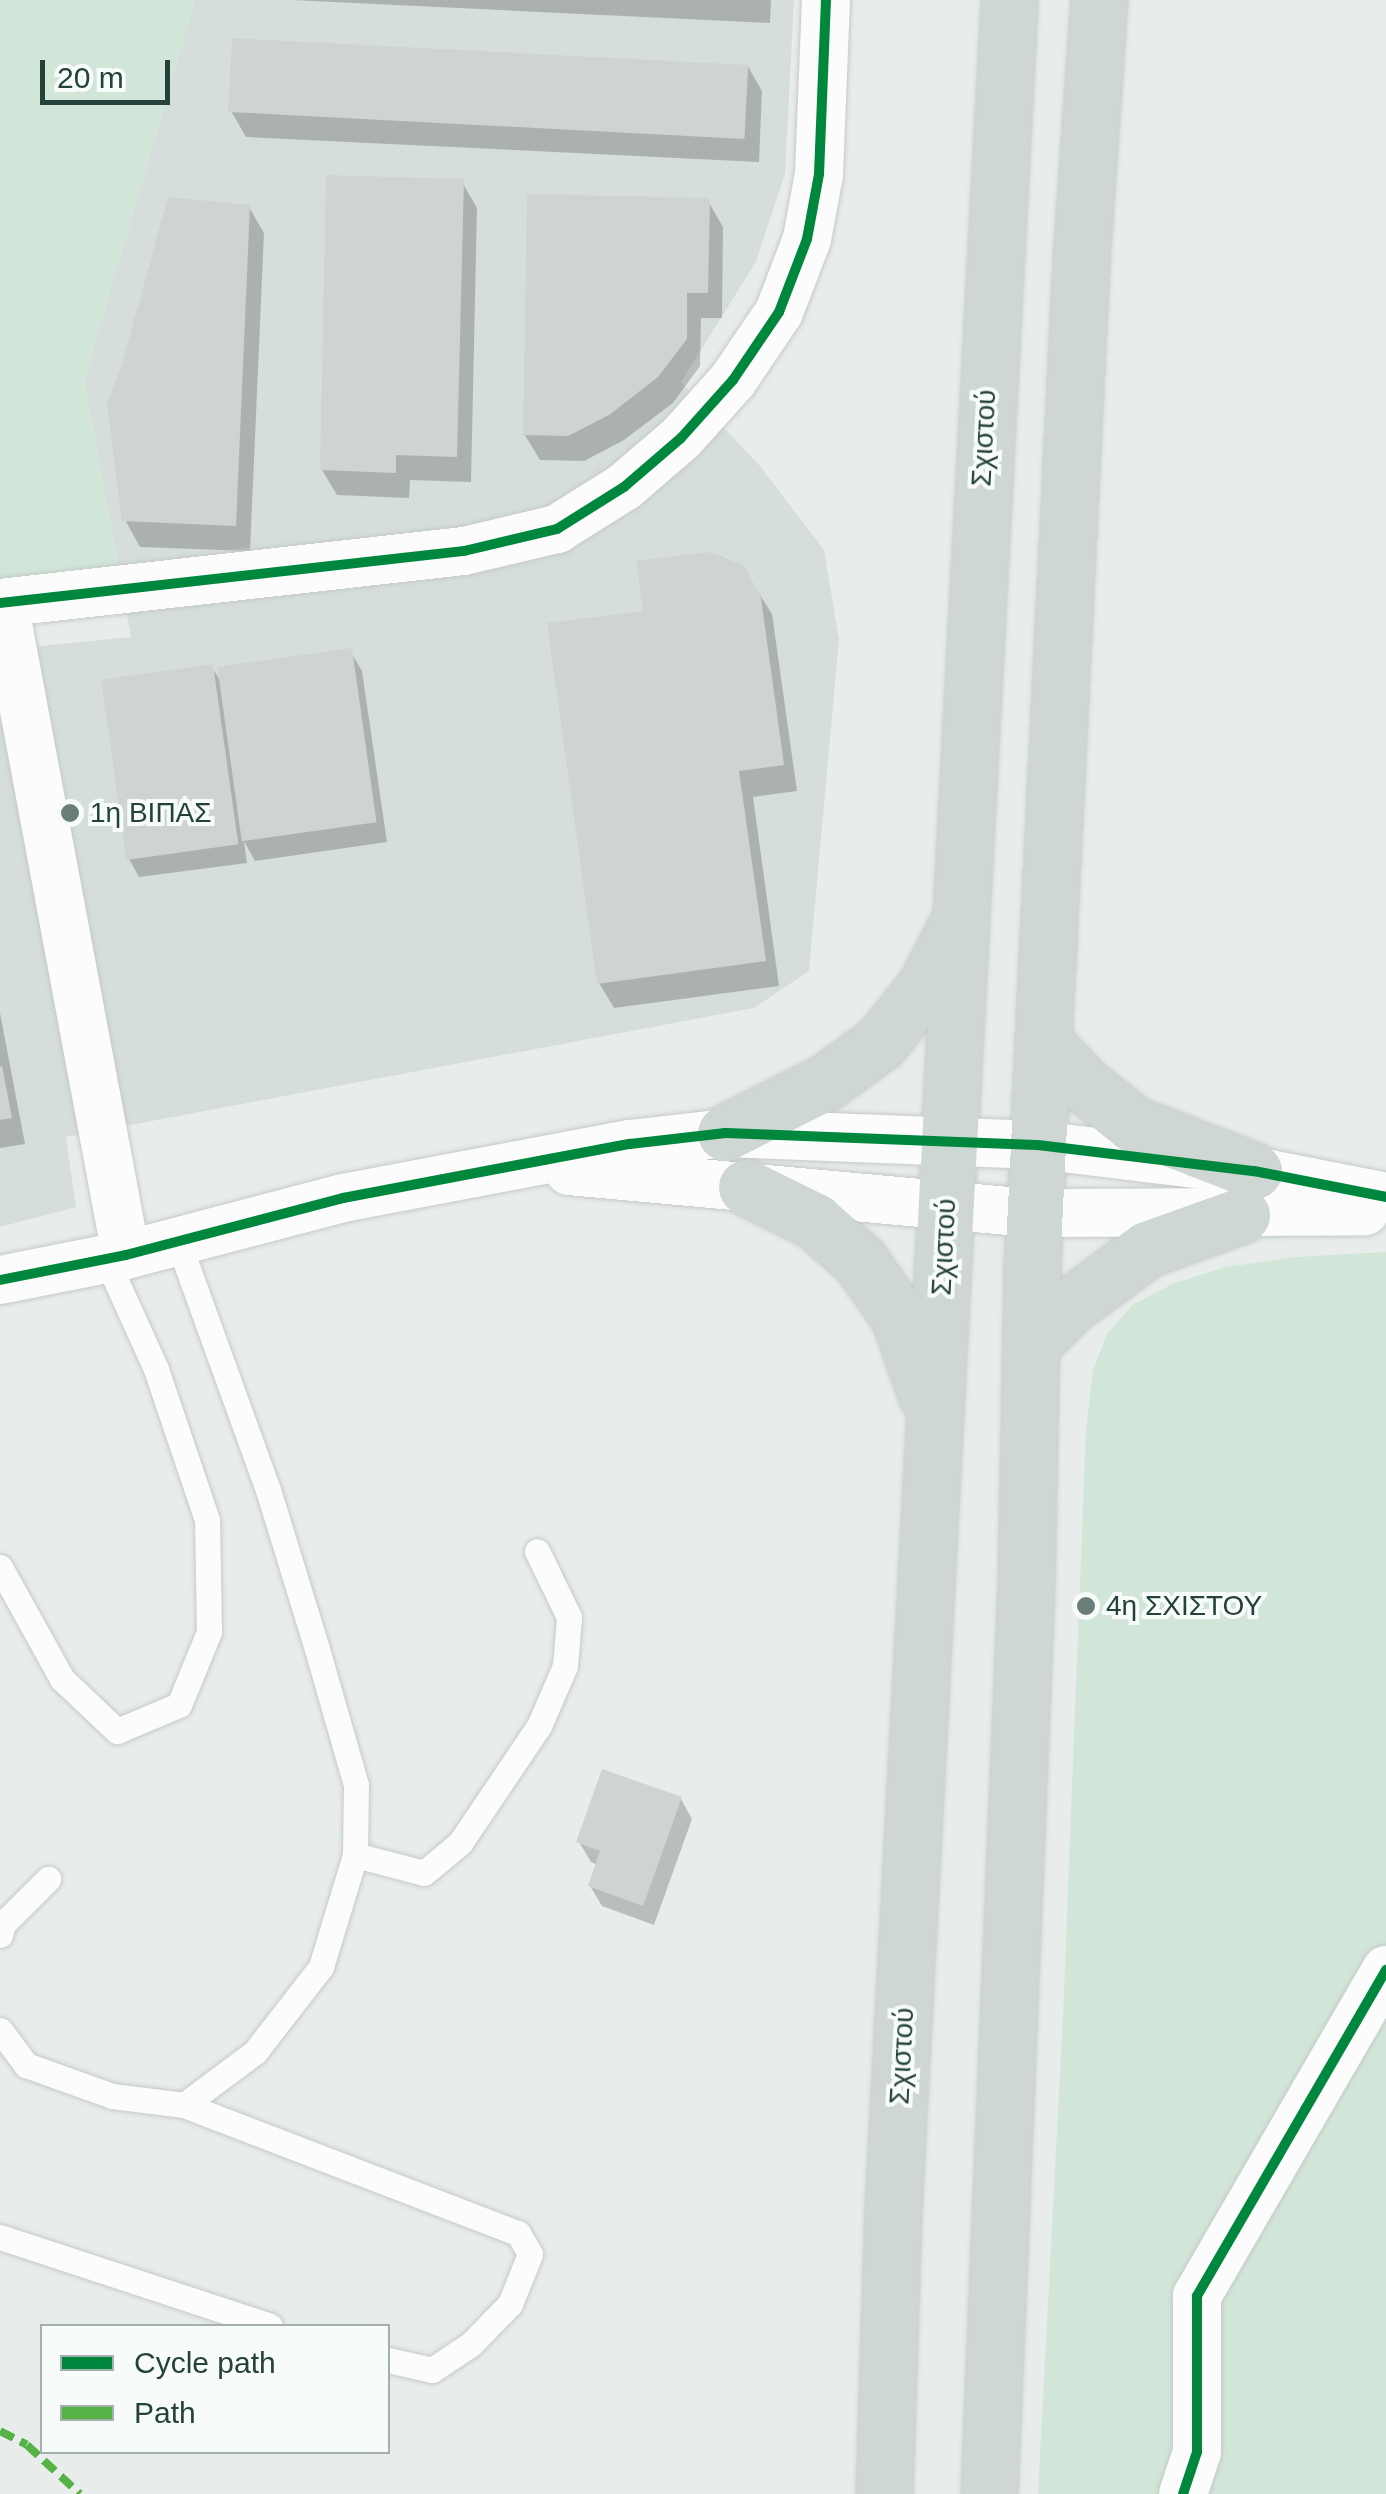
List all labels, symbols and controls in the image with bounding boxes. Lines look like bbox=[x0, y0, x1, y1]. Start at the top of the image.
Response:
scale bar bbox=[45, 40, 175, 102]
text: 20 m bbox=[57, 61, 124, 94]
street label: Σχιστού bbox=[965, 389, 1003, 487]
place label: 1η ΒΙΠΑΣ bbox=[90, 796, 212, 830]
marker: 1η ΒΙΠΑΣ bbox=[59, 802, 81, 824]
street label: Σχιστού bbox=[925, 1198, 963, 1296]
place label: 4η ΣΧΙΣΤΟΥ bbox=[1106, 1589, 1262, 1623]
marker: 4η ΣΧΙΣΤΟΥ bbox=[1075, 1595, 1097, 1617]
street label: Σχιστού bbox=[883, 2007, 921, 2105]
legend bbox=[40, 2324, 390, 2454]
text: Cycle path bbox=[134, 2346, 276, 2379]
text: Path bbox=[134, 2396, 196, 2429]

